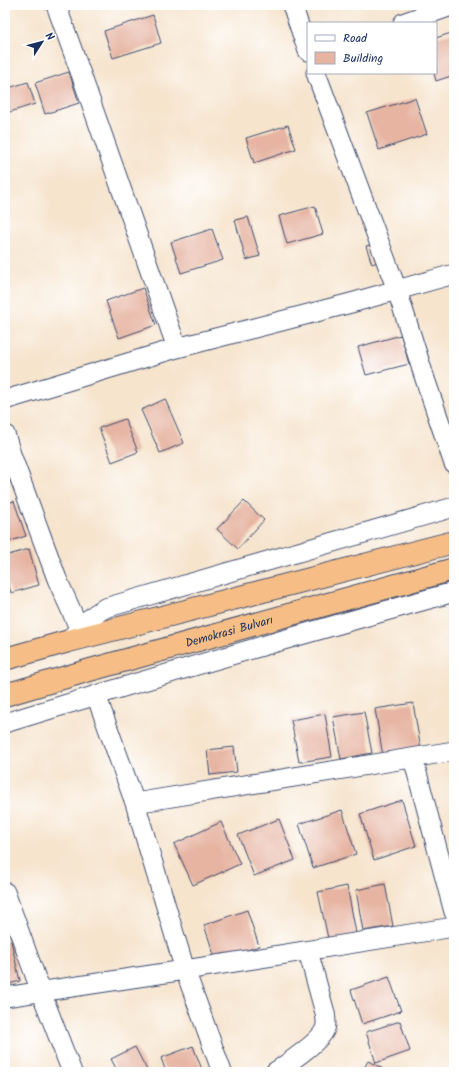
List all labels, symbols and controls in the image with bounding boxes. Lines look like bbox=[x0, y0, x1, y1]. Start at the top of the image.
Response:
north arrow bbox=[22, 22, 62, 62]
legend bbox=[307, 22, 437, 74]
text: N bbox=[40, 29, 59, 45]
text: Road bbox=[343, 29, 368, 48]
text: Building bbox=[343, 49, 383, 68]
street label: Demokrasi Bulvarı bbox=[183, 611, 275, 653]

